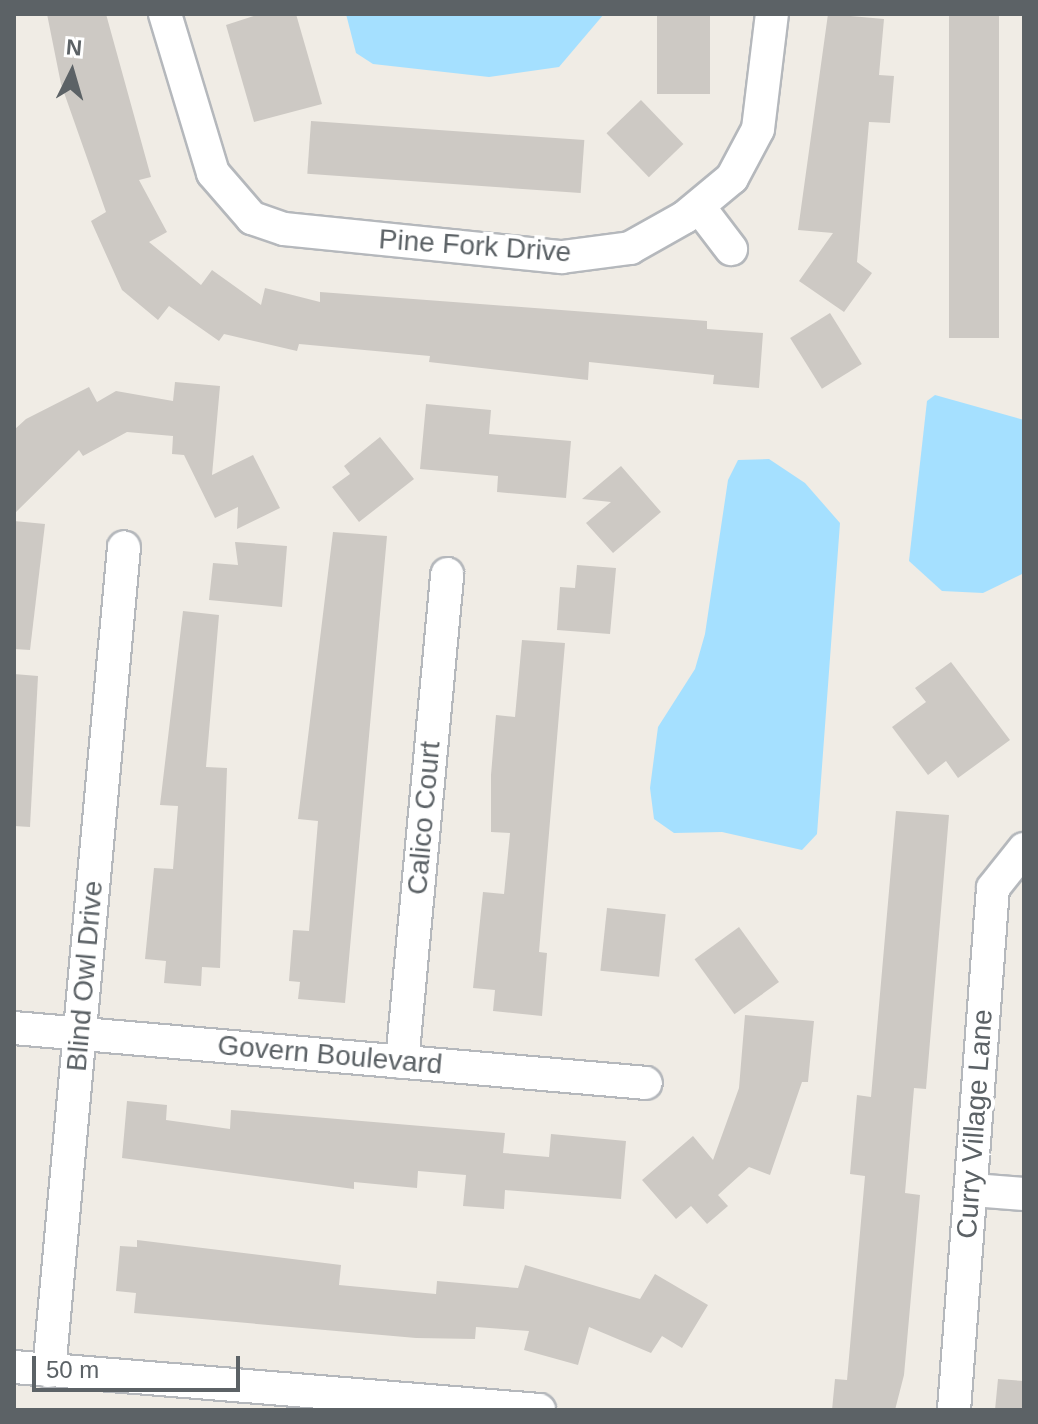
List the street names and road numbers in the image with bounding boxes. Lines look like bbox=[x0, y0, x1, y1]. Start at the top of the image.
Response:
street label: Pine Fork Drive bbox=[378, 223, 572, 269]
street label: Calico Court bbox=[401, 740, 447, 896]
street label: Blind Owl Drive bbox=[60, 879, 110, 1073]
street label: Curry Village Lane bbox=[950, 1008, 1000, 1240]
street label: Govern Boulevard bbox=[216, 1028, 444, 1082]

